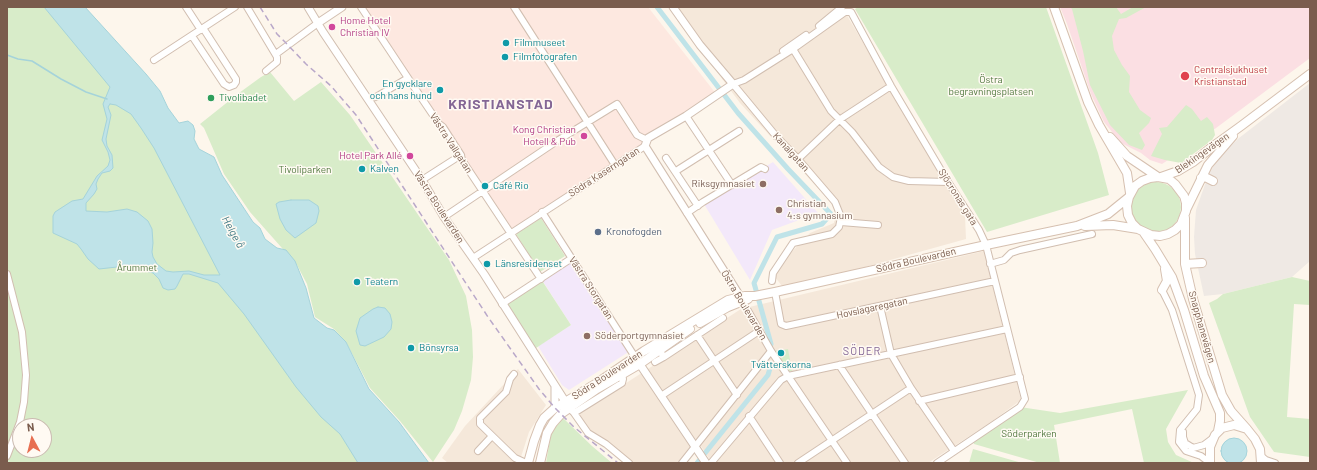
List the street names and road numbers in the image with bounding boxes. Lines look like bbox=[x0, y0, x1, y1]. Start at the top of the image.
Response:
street label: Västra Vallgatan bbox=[427, 111, 475, 175]
street label: Kanalgatan bbox=[770, 130, 812, 174]
street label: Blekingevägen bbox=[1173, 130, 1231, 176]
street label: Södra Kaserngatan bbox=[566, 145, 642, 199]
street label: Sjöcronas gata bbox=[936, 167, 980, 227]
street label: Västra Boulevarden bbox=[411, 169, 467, 245]
street label: Södra Boulevarden bbox=[875, 245, 957, 275]
street label: Västra Storgatan bbox=[566, 254, 616, 322]
street label: Östra Boulevarden bbox=[718, 268, 770, 342]
street label: Snapphanevägen bbox=[1186, 290, 1218, 364]
street label: Hovslagaregatan bbox=[835, 295, 909, 321]
street label: Södra Boulevarden bbox=[570, 348, 644, 402]

